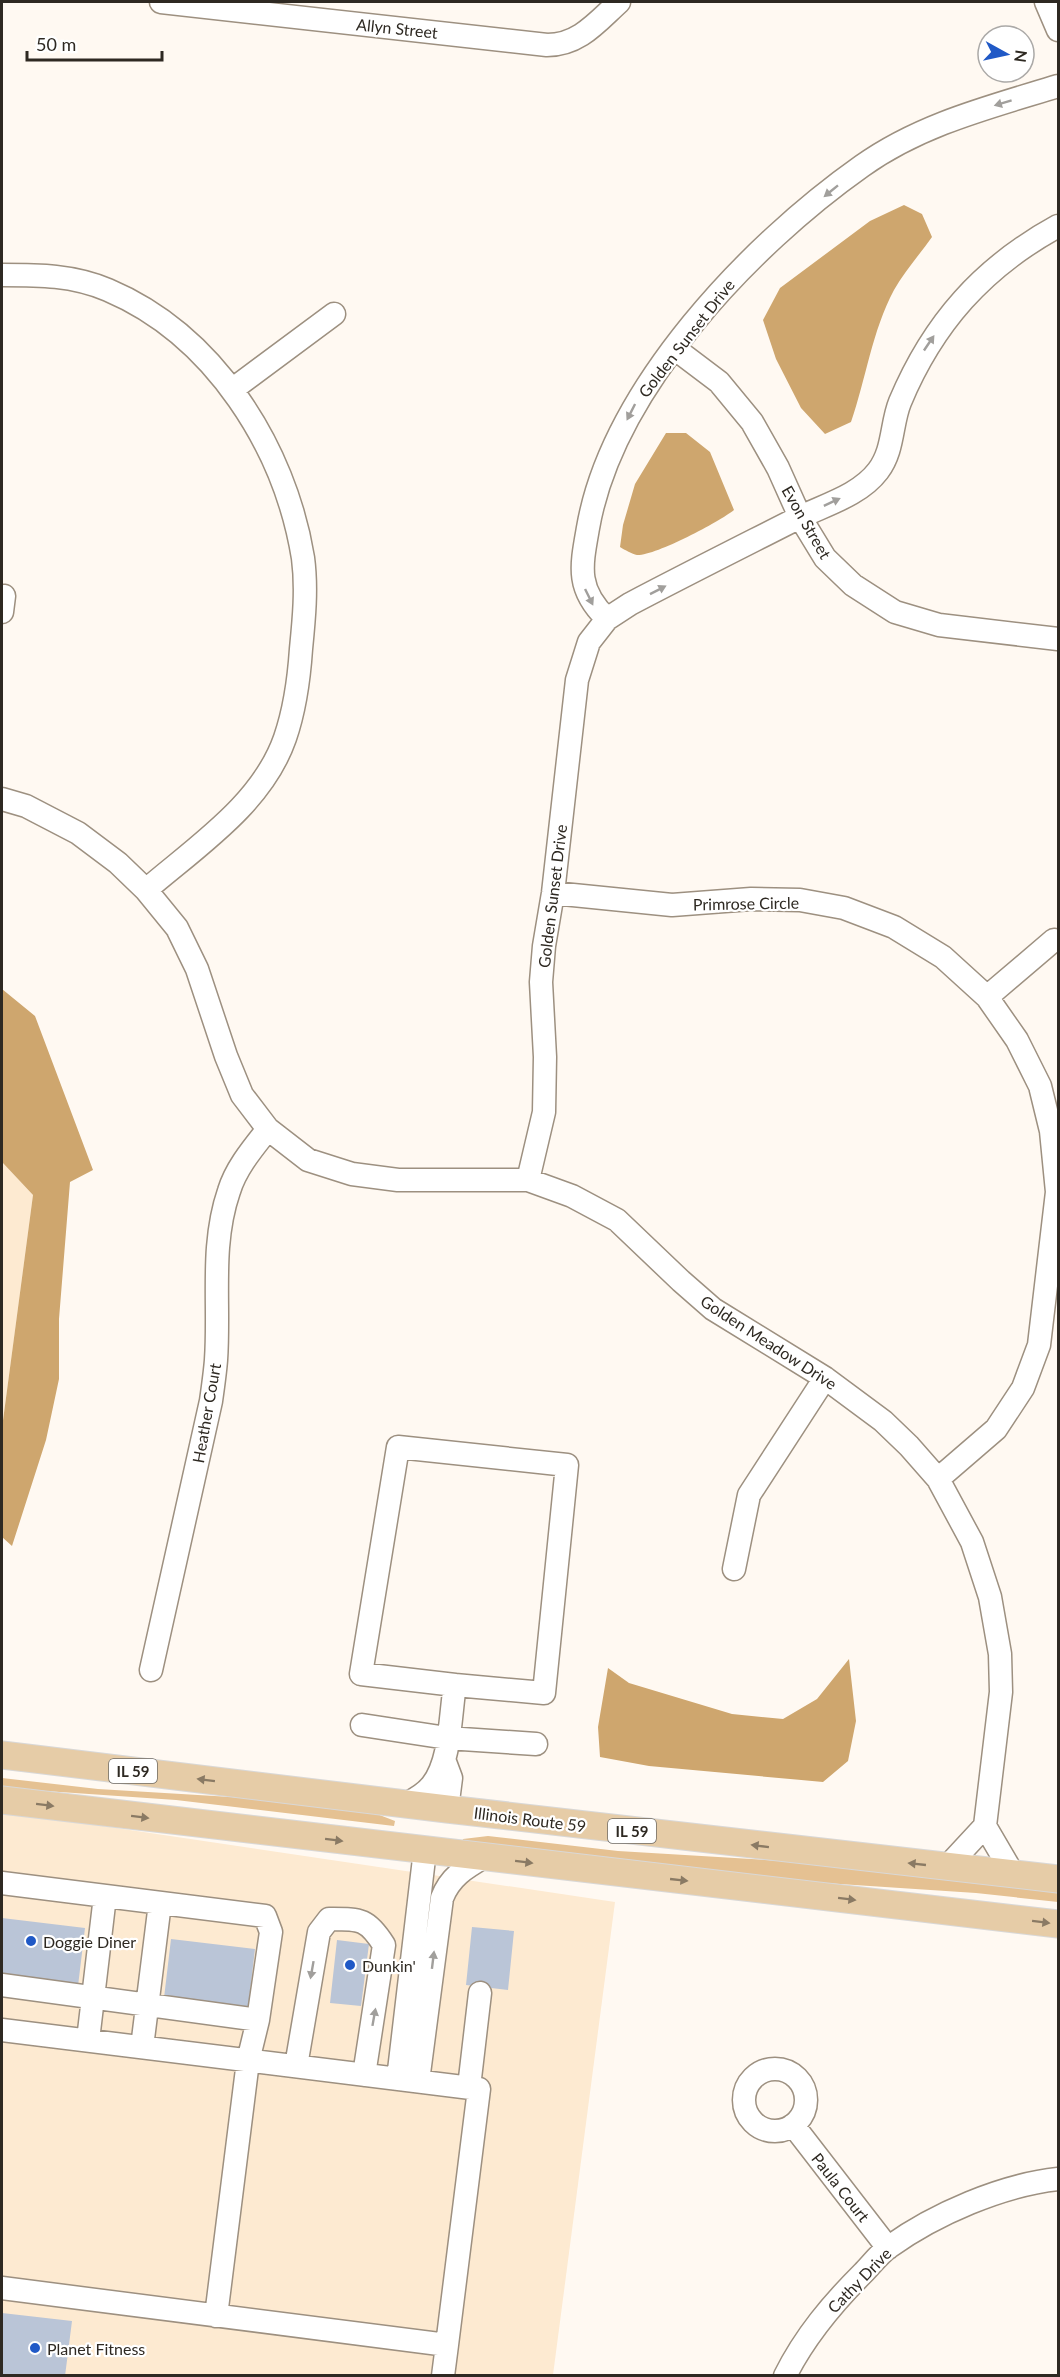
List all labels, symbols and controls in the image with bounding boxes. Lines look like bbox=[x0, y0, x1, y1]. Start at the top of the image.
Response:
street label: Allyn Street bbox=[355, 14, 439, 42]
scale bar bbox=[27, 24, 162, 62]
north arrow bbox=[976, 24, 1036, 84]
text: 50 m bbox=[36, 33, 76, 55]
text: N bbox=[1011, 49, 1032, 64]
one-way arrow bbox=[994, 99, 1012, 108]
one-way arrow bbox=[823, 184, 838, 196]
street label: Golden Sunset Drive bbox=[634, 275, 738, 401]
one-way arrow bbox=[923, 336, 935, 352]
one-way arrow bbox=[626, 403, 636, 421]
street label: Evon Street bbox=[778, 482, 836, 562]
one-way arrow bbox=[823, 497, 840, 506]
one-way arrow bbox=[649, 585, 666, 594]
one-way arrow bbox=[585, 588, 594, 605]
street label: Golden Sunset Drive bbox=[534, 823, 570, 969]
street label: Primrose Circle bbox=[693, 893, 799, 913]
street label: Golden Meadow Drive bbox=[697, 1291, 841, 1393]
street label: Heather Court bbox=[188, 1361, 224, 1464]
road number: IL 59 bbox=[109, 1759, 157, 1783]
one-way arrow bbox=[196, 1776, 215, 1785]
one-way arrow bbox=[35, 1801, 54, 1810]
street label: Illinois Route 59 bbox=[473, 1803, 587, 1835]
one-way arrow bbox=[131, 1812, 150, 1821]
road number: IL 59 bbox=[608, 1819, 656, 1843]
one-way arrow bbox=[325, 1835, 344, 1844]
one-way arrow bbox=[750, 1841, 769, 1850]
one-way arrow bbox=[515, 1857, 534, 1867]
one-way arrow bbox=[907, 1859, 926, 1868]
one-way arrow bbox=[670, 1876, 689, 1885]
one-way arrow bbox=[838, 1895, 857, 1904]
one-way arrow bbox=[1031, 1917, 1050, 1927]
place label: Doggie Diner bbox=[43, 1932, 136, 1951]
marker: Doggie Diner bbox=[24, 1934, 38, 1948]
one-way arrow bbox=[429, 1951, 438, 1970]
place label: Dunkin' bbox=[362, 1956, 416, 1975]
marker: Dunkin' bbox=[343, 1958, 357, 1972]
one-way arrow bbox=[307, 1961, 316, 1980]
one-way arrow bbox=[369, 2007, 378, 2026]
street label: Paula Court bbox=[808, 2149, 874, 2225]
street label: Cathy Drive bbox=[823, 2244, 895, 2316]
place label: Planet Fitness bbox=[47, 2339, 145, 2358]
marker: Planet Fitness bbox=[28, 2341, 42, 2355]

